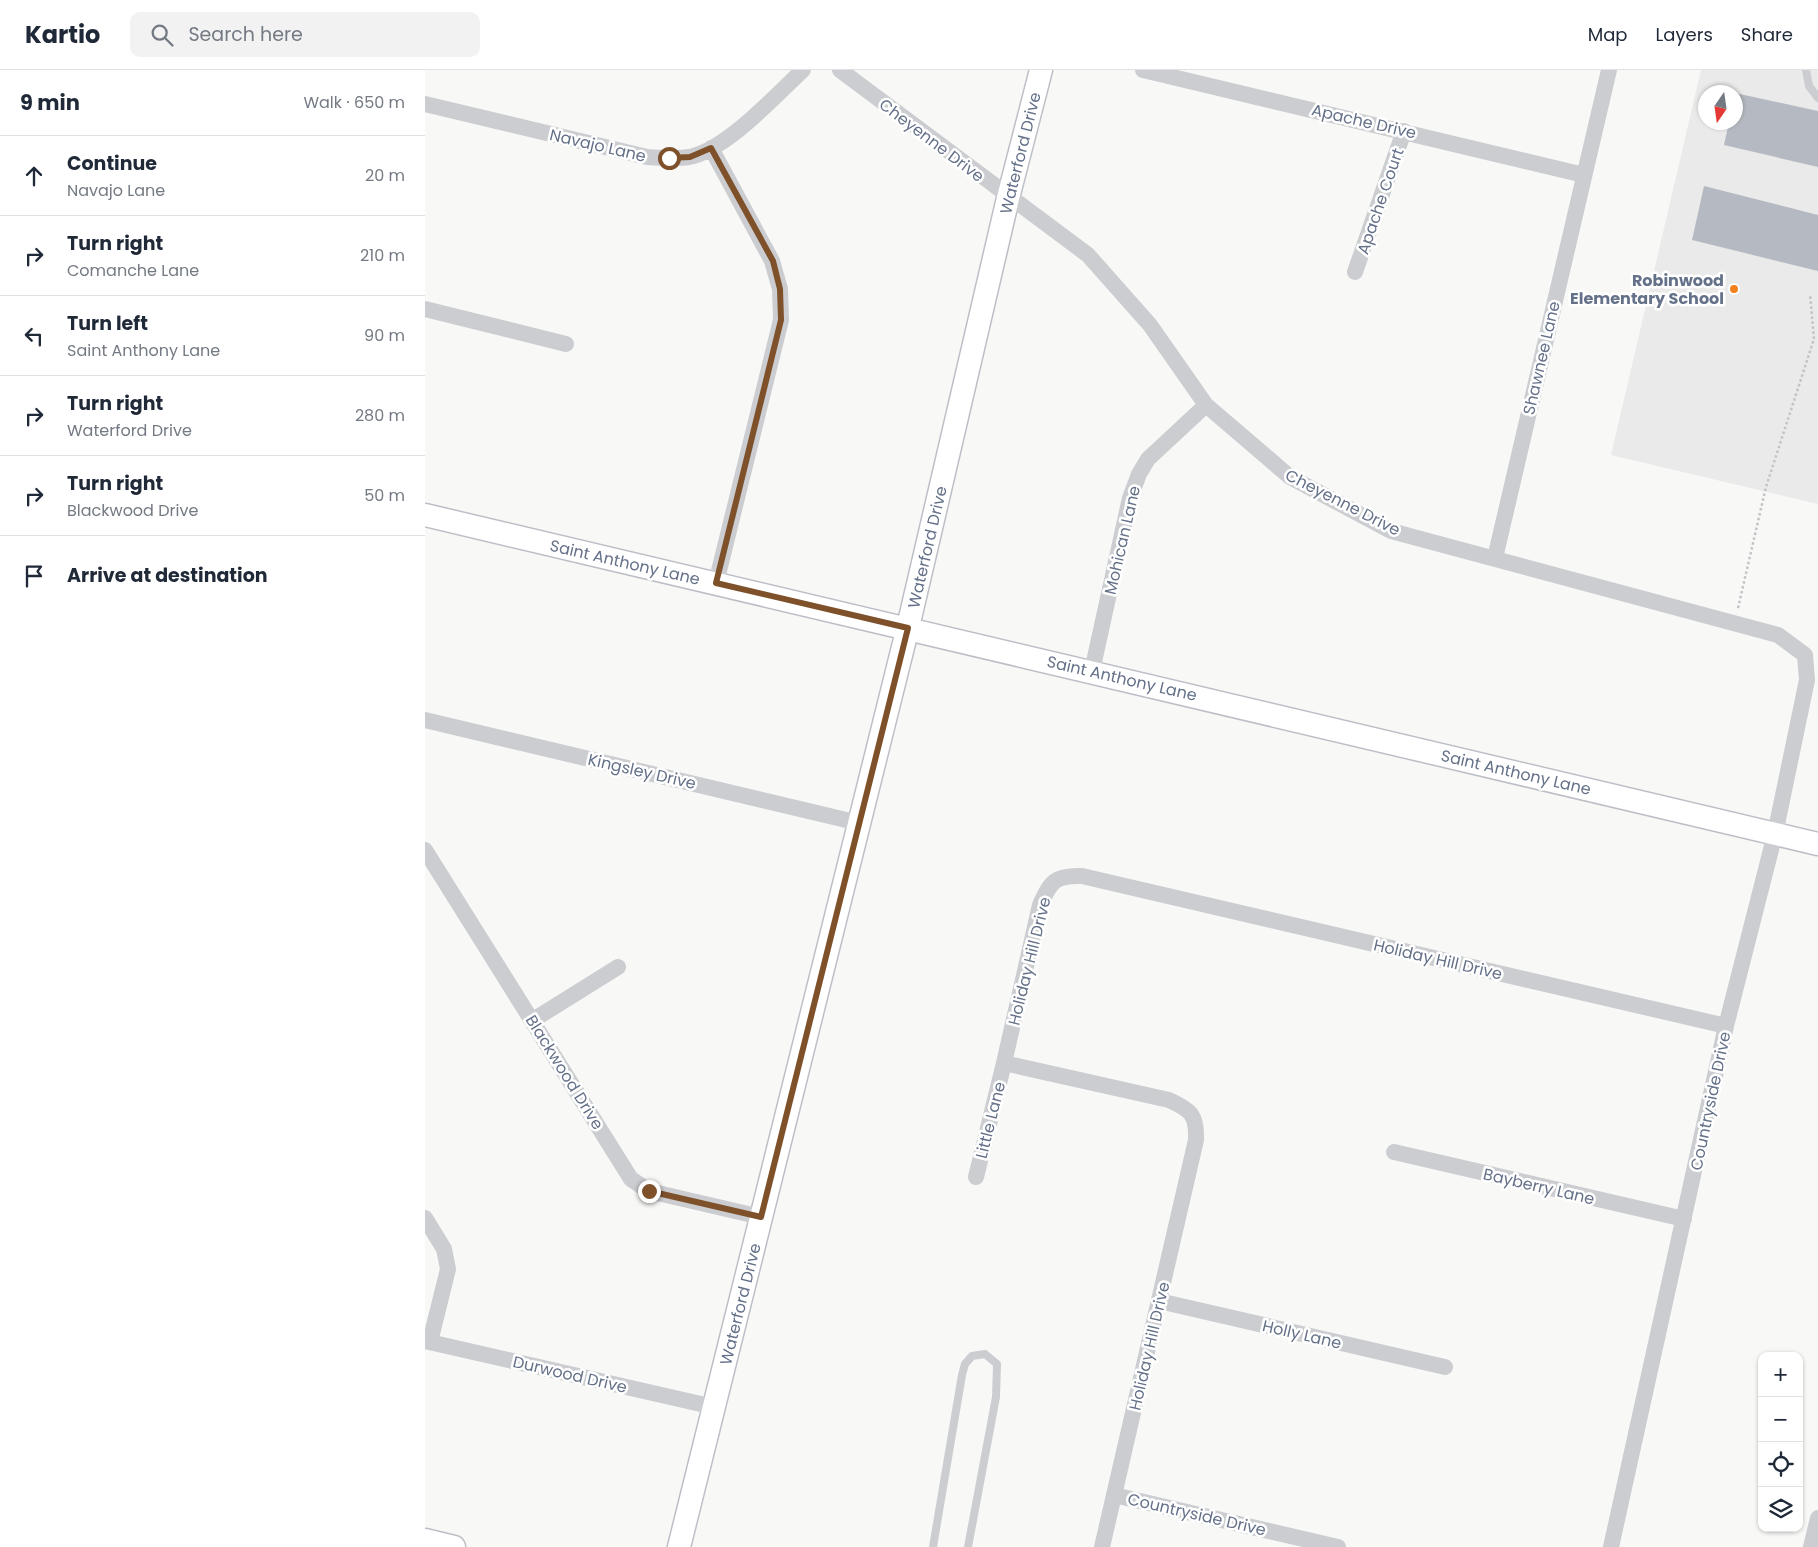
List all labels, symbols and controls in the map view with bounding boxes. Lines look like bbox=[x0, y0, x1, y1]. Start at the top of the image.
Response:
search box bbox=[130, 12, 480, 57]
text: Kartio bbox=[25, 18, 100, 51]
icon: search bbox=[148, 21, 176, 49]
text: Search here bbox=[188, 21, 303, 48]
text: Map bbox=[1588, 22, 1628, 47]
text: Layers bbox=[1656, 22, 1713, 47]
text: Share bbox=[1741, 22, 1793, 47]
north arrow bbox=[1698, 85, 1743, 130]
text: 9 min bbox=[20, 88, 80, 117]
street label: Waterford Drive bbox=[994, 90, 1047, 216]
text: Walk · 650 m bbox=[303, 91, 405, 114]
street label: Cheyenne Drive bbox=[874, 93, 989, 188]
street label: Apache Drive bbox=[1309, 98, 1419, 145]
street label: Navajo Lane bbox=[547, 123, 648, 168]
street label: Apache Court bbox=[1351, 145, 1410, 257]
route start bbox=[658, 147, 681, 170]
text: Continue bbox=[67, 150, 157, 177]
icon: ahead bbox=[20, 162, 48, 190]
text: 20 m bbox=[365, 164, 405, 187]
text: Navajo Lane bbox=[67, 179, 165, 202]
text: Turn right bbox=[67, 230, 163, 257]
icon: right bbox=[20, 242, 48, 270]
text: 210 m bbox=[360, 244, 405, 267]
text: Comanche Lane bbox=[67, 259, 199, 282]
place label: Robinwood Elementary School bbox=[1570, 269, 1724, 310]
marker: Robinwood Elementary School bbox=[1728, 283, 1740, 295]
street label: Shawnee Lane bbox=[1517, 299, 1566, 417]
text: Turn left bbox=[67, 310, 148, 337]
icon: left bbox=[20, 322, 48, 350]
text: 90 m bbox=[364, 324, 405, 347]
text: Saint Anthony Lane bbox=[67, 339, 220, 362]
text: Turn right bbox=[67, 390, 163, 417]
icon: right bbox=[20, 402, 48, 430]
text: 280 m bbox=[355, 404, 405, 427]
text: Waterford Drive bbox=[67, 419, 192, 442]
street label: Cheyenne Drive bbox=[1281, 464, 1404, 541]
text: Turn right bbox=[67, 470, 163, 497]
icon: right bbox=[20, 482, 48, 510]
street label: Mohican Lane bbox=[1099, 483, 1146, 597]
text: 50 m bbox=[364, 484, 405, 507]
street label: Waterford Drive bbox=[902, 484, 953, 611]
text: Blackwood Drive bbox=[67, 499, 198, 522]
street label: Saint Anthony Lane bbox=[548, 534, 702, 591]
icon: arrive bbox=[20, 562, 48, 590]
text: Arrive at destination bbox=[67, 562, 268, 589]
street label: Saint Anthony Lane bbox=[1045, 650, 1199, 707]
street label: Saint Anthony Lane bbox=[1439, 744, 1593, 801]
street label: Kingsley Drive bbox=[586, 748, 698, 795]
street label: Holiday Hill Drive bbox=[1002, 895, 1057, 1028]
street label: Holiday Hill Drive bbox=[1371, 934, 1505, 985]
street label: Blackwood Drive bbox=[520, 1010, 609, 1134]
street label: Countryside Drive bbox=[1685, 1030, 1736, 1173]
street label: Little Lane bbox=[970, 1079, 1011, 1161]
street label: Bayberry Lane bbox=[1481, 1163, 1597, 1210]
route end bbox=[638, 1180, 661, 1203]
street label: Waterford Drive bbox=[714, 1241, 767, 1367]
street label: Holiday Hill Drive bbox=[1124, 1279, 1175, 1413]
street label: Holly Lane bbox=[1260, 1314, 1344, 1355]
street label: Durwood Drive bbox=[511, 1350, 629, 1399]
map controls bbox=[1758, 1352, 1803, 1532]
button: + bbox=[1758, 1352, 1803, 1397]
button: − bbox=[1758, 1397, 1803, 1442]
button: locate bbox=[1758, 1442, 1803, 1487]
street label: Countryside Drive bbox=[1125, 1487, 1268, 1542]
button: layers bbox=[1758, 1487, 1803, 1532]

